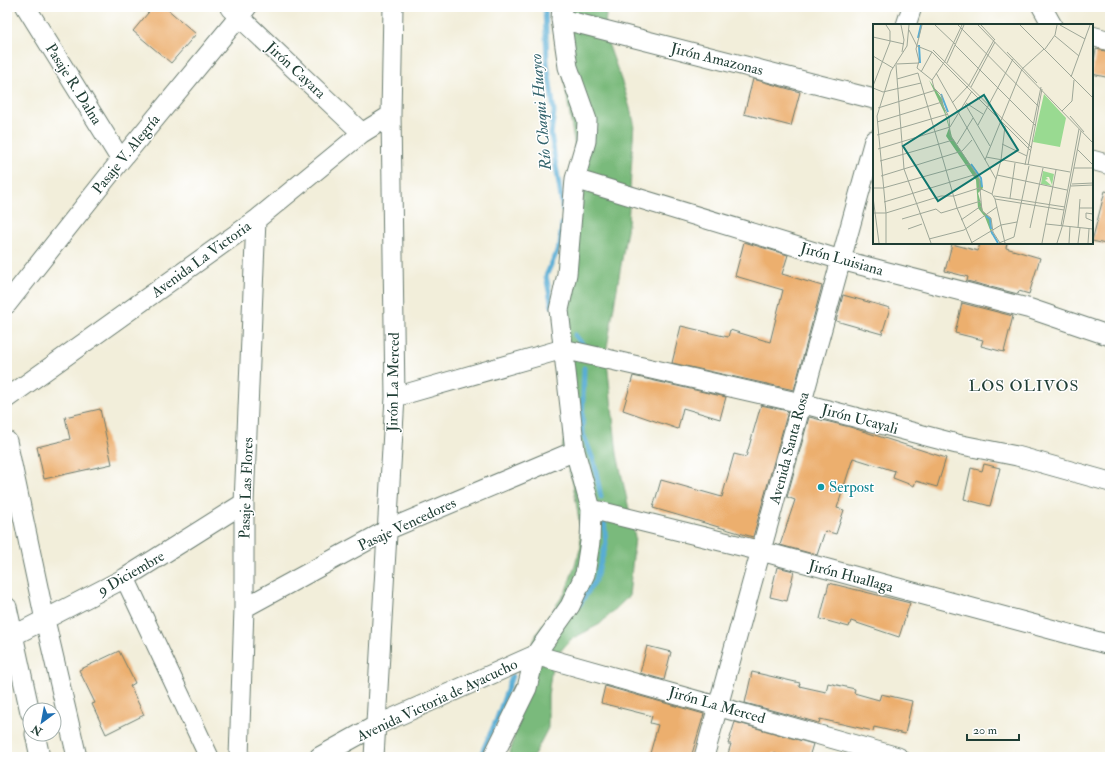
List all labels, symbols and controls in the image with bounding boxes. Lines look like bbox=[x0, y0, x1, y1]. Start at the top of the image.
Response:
inset map bbox=[873, 24, 1093, 244]
street label: Jirón Cayara bbox=[260, 37, 330, 104]
street label: Jirón Amazonas bbox=[668, 39, 765, 81]
street label: Pasaje R. Dalna bbox=[41, 40, 106, 129]
water label: Río Chaqui Huayco bbox=[526, 52, 556, 172]
street label: Pasaje V. Alegría bbox=[88, 110, 165, 198]
street label: Avenida La Victoria bbox=[147, 216, 256, 303]
street label: Jirón Luisiana bbox=[797, 238, 886, 282]
street label: Jirón La Merced bbox=[383, 331, 405, 433]
district label: LOS OLIVOS bbox=[969, 376, 1079, 396]
street label: Avenida Santa Rosa bbox=[765, 389, 814, 507]
street label: Jirón Ucayali bbox=[818, 400, 900, 440]
street label: Pasaje Las Flores bbox=[235, 437, 258, 539]
place label: Serpost bbox=[829, 478, 874, 498]
marker: Serpost bbox=[816, 482, 826, 492]
street label: Pasaje Vencedores bbox=[355, 493, 459, 555]
street label: 9 Diciembre bbox=[94, 547, 168, 601]
street label: Jirón Huallaga bbox=[805, 556, 896, 598]
street label: Avenida Victoria de Ayacucho bbox=[353, 655, 521, 747]
street label: Jirón La Merced bbox=[665, 682, 768, 729]
north arrow bbox=[22, 702, 62, 742]
scale bar bbox=[967, 716, 1019, 742]
text: N bbox=[28, 721, 45, 739]
text: 20 m bbox=[973, 723, 998, 738]

